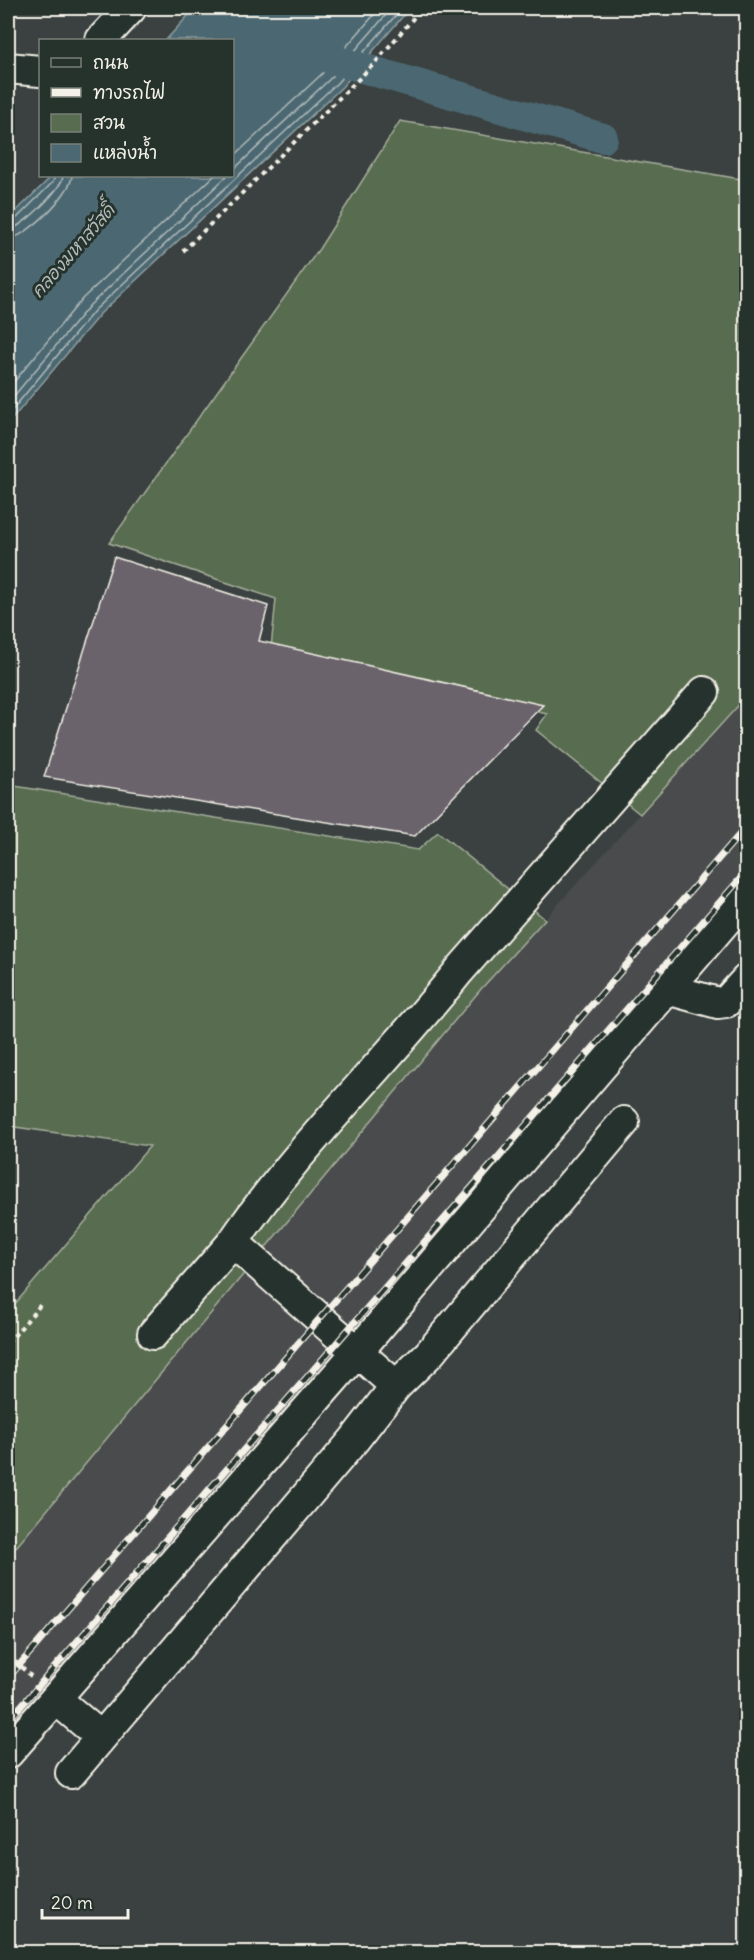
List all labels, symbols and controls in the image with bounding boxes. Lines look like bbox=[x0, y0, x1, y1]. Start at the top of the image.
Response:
legend bbox=[39, 39, 234, 177]
text: ถนน bbox=[93, 51, 128, 74]
text: ทางรถไฟ bbox=[93, 80, 165, 104]
text: สวน bbox=[93, 111, 125, 134]
text: แหล่งน้ำ bbox=[93, 136, 157, 164]
water label: คลองมหาสวัสดิ์ bbox=[23, 192, 123, 302]
scale bar bbox=[42, 1882, 128, 1920]
text: 20 m bbox=[51, 1891, 93, 1914]

